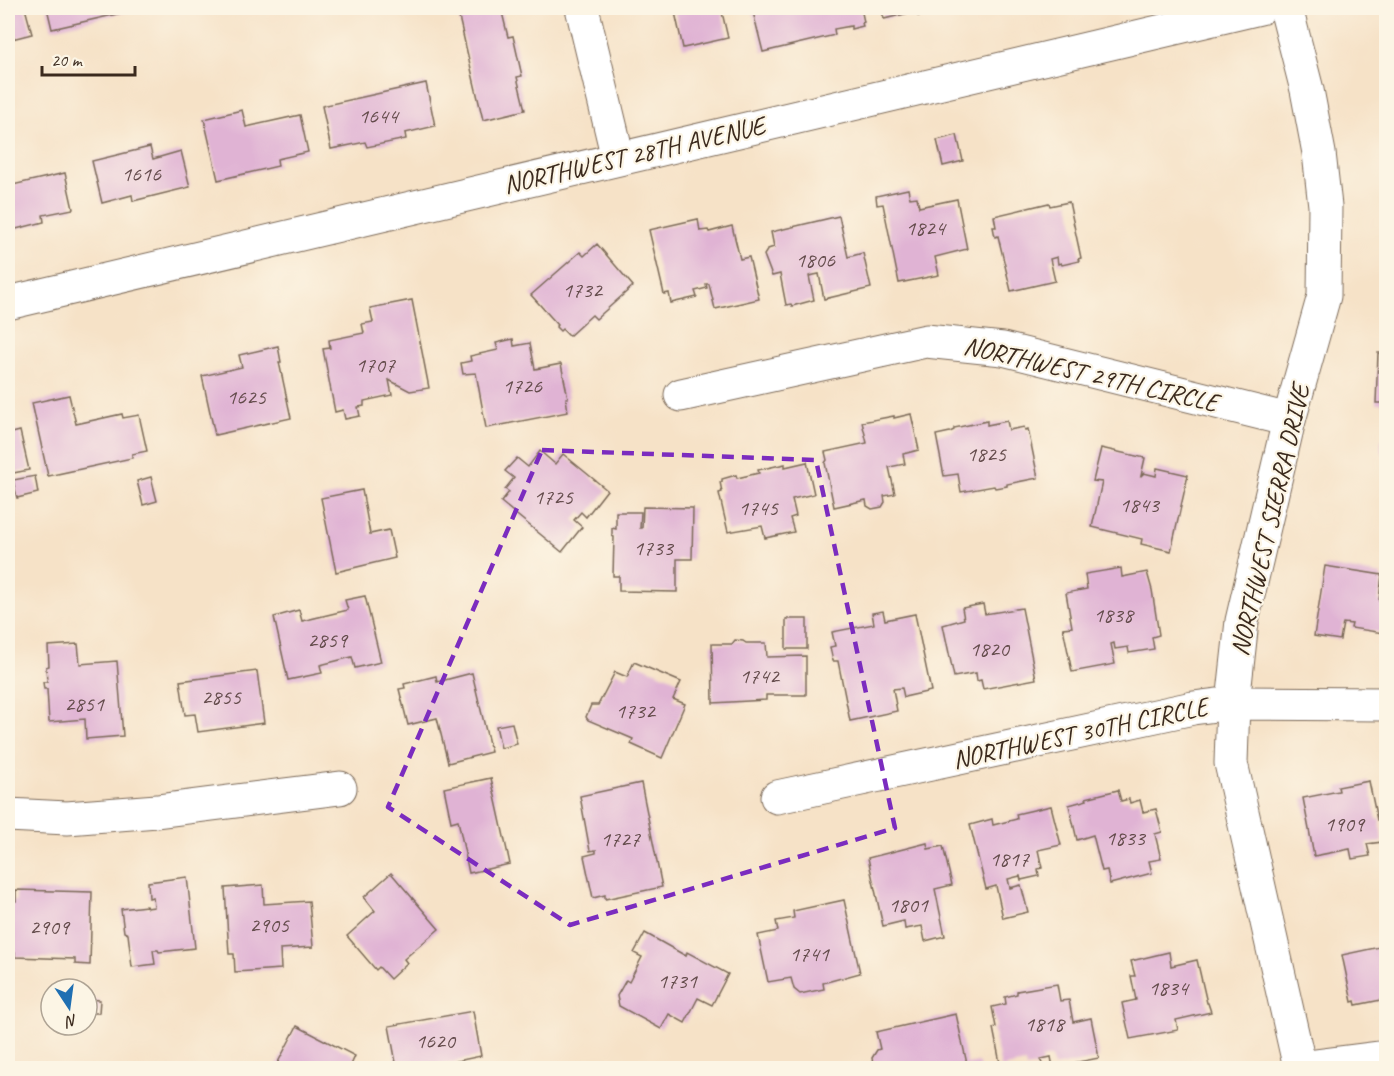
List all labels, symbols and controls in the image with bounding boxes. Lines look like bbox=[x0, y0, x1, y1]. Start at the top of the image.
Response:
scale bar bbox=[42, 39, 135, 77]
text: 20 m bbox=[51, 49, 84, 71]
house number: 1644 bbox=[358, 102, 400, 130]
street label: NORTHWEST 28TH AVENUE bbox=[500, 108, 771, 201]
house number: 1616 bbox=[121, 160, 162, 188]
house number: 1824 bbox=[905, 214, 947, 242]
house number: 1806 bbox=[795, 246, 836, 274]
house number: 1732 bbox=[562, 276, 604, 304]
street label: NORTHWEST 29TH CIRCLE bbox=[961, 329, 1225, 420]
house number: 1707 bbox=[355, 351, 396, 379]
house number: 1726 bbox=[502, 372, 543, 400]
street label: NORTHWEST SIERRA DRIVE bbox=[1223, 378, 1318, 659]
house number: 1625 bbox=[226, 383, 267, 411]
house number: 1825 bbox=[966, 440, 1007, 468]
house number: 1725 bbox=[533, 483, 574, 511]
house number: 1843 bbox=[1119, 491, 1161, 519]
house number: 1745 bbox=[738, 494, 779, 522]
house number: 1733 bbox=[633, 534, 675, 562]
house number: 1838 bbox=[1093, 601, 1135, 629]
house number: 2859 bbox=[307, 626, 349, 654]
house number: 1820 bbox=[969, 635, 1011, 663]
house number: 1742 bbox=[739, 662, 781, 690]
house number: 2855 bbox=[201, 683, 242, 711]
street label: NORTHWEST 30TH CIRCLE bbox=[949, 689, 1214, 776]
house number: 2851 bbox=[64, 690, 105, 718]
house number: 1732 bbox=[615, 697, 657, 725]
house number: 1909 bbox=[1324, 810, 1366, 838]
house number: 1833 bbox=[1105, 824, 1147, 852]
house number: 1727 bbox=[600, 825, 641, 853]
house number: 1817 bbox=[989, 845, 1030, 873]
house number: 1801 bbox=[888, 891, 929, 919]
house number: 2905 bbox=[249, 911, 290, 939]
house number: 2909 bbox=[29, 913, 71, 941]
house number: 1741 bbox=[789, 940, 830, 968]
house number: 1731 bbox=[657, 967, 698, 995]
house number: 1834 bbox=[1148, 974, 1190, 1002]
north arrow bbox=[39, 977, 99, 1037]
text: N bbox=[62, 1010, 79, 1032]
house number: 1818 bbox=[1024, 1010, 1066, 1038]
house number: 1620 bbox=[415, 1027, 457, 1055]

